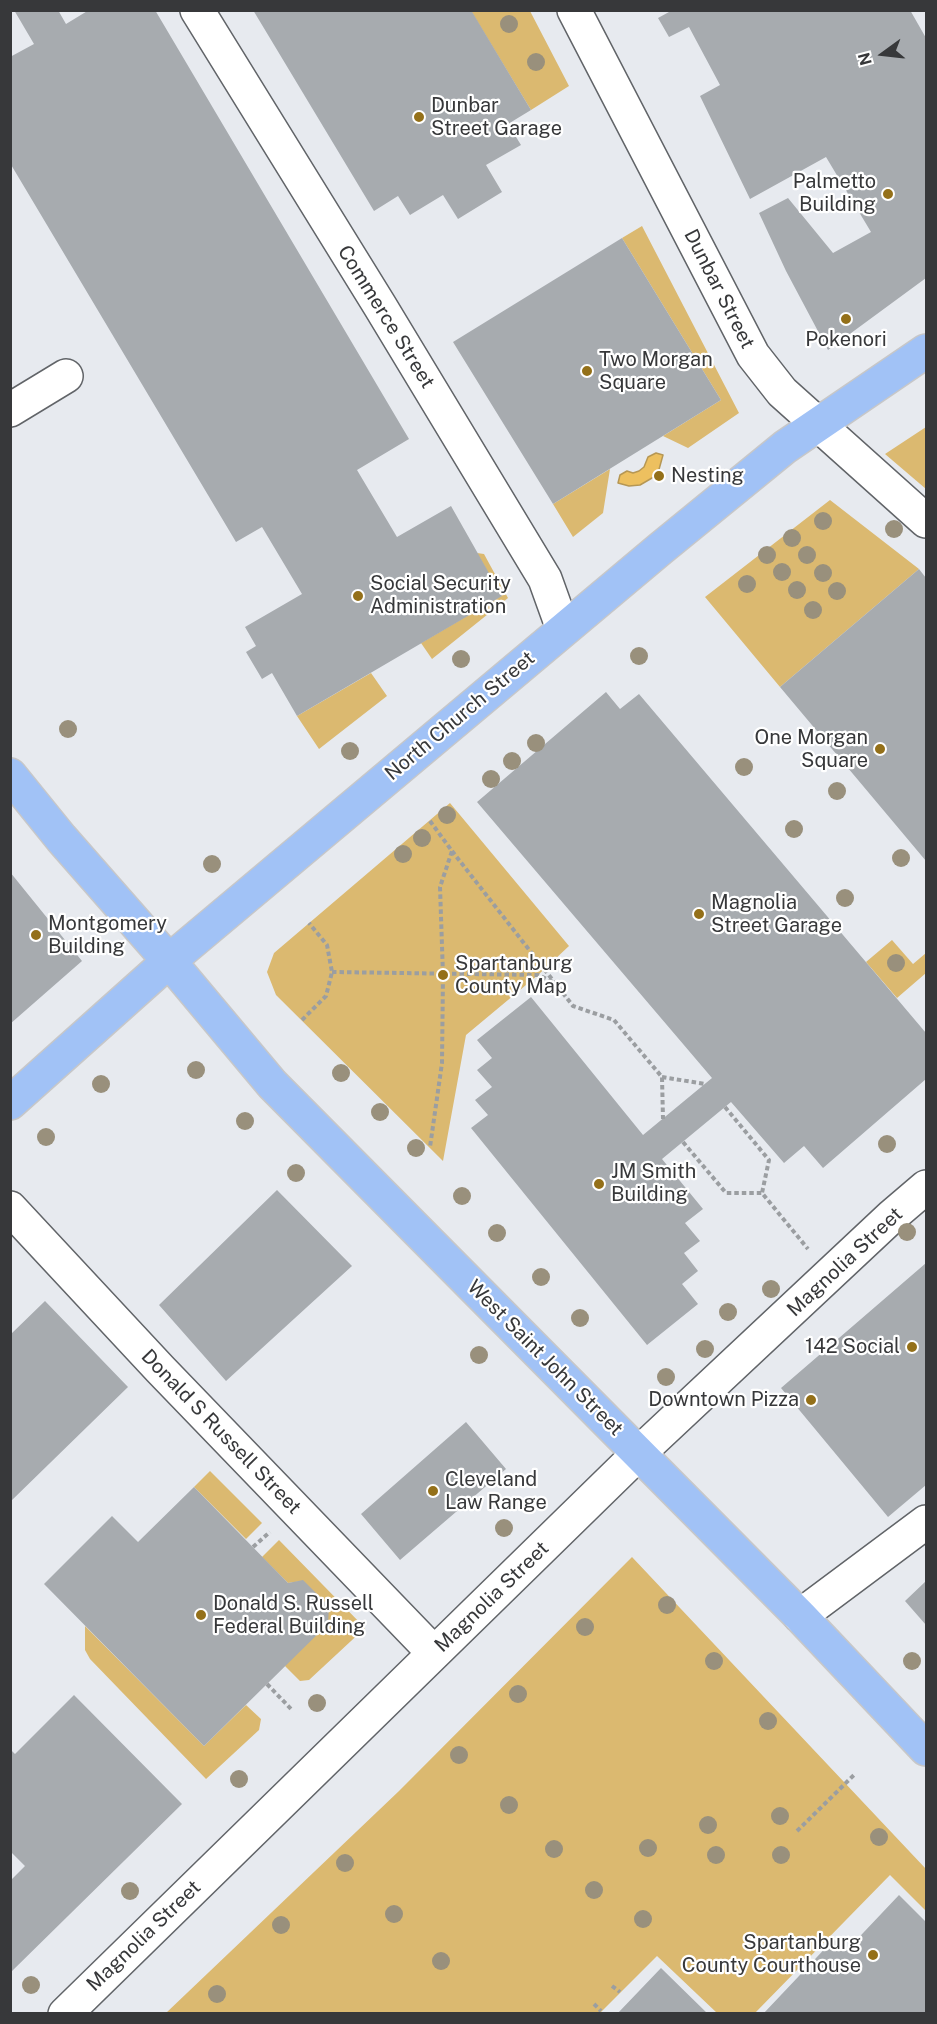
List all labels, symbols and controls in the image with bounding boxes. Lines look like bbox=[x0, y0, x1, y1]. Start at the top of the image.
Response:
north arrow bbox=[853, 24, 913, 84]
text: N bbox=[854, 50, 876, 67]
place label: Dunbar Street Garage bbox=[431, 94, 562, 141]
marker: Dunbar Street Garage bbox=[412, 110, 426, 124]
place label: Palmetto Building bbox=[793, 170, 876, 217]
marker: Palmetto Building bbox=[881, 187, 895, 201]
street label: Dunbar Street bbox=[679, 225, 759, 353]
street label: Commerce Street bbox=[332, 241, 440, 393]
marker: Pokenori bbox=[839, 312, 853, 326]
place label: Pokenori bbox=[805, 328, 887, 352]
place label: Two Morgan Square bbox=[599, 348, 713, 395]
marker: Two Morgan Square bbox=[580, 364, 594, 378]
place label: Nesting bbox=[671, 464, 744, 488]
marker: Nesting bbox=[652, 469, 666, 483]
place label: Social Security Administration bbox=[370, 572, 511, 619]
marker: Social Security Administration bbox=[351, 589, 365, 603]
street label: North Church Street bbox=[380, 646, 540, 786]
place label: One Morgan Square bbox=[755, 726, 868, 773]
marker: One Morgan Square bbox=[873, 742, 887, 756]
place label: Magnolia Street Garage bbox=[711, 891, 842, 938]
marker: Magnolia Street Garage bbox=[692, 907, 706, 921]
place label: Montgomery Building bbox=[48, 912, 167, 959]
marker: Montgomery Building bbox=[29, 928, 43, 942]
place label: Spartanburg County Map bbox=[455, 952, 573, 999]
marker: Spartanburg County Map bbox=[436, 968, 450, 982]
place label: JM Smith Building bbox=[611, 1160, 696, 1207]
marker: JM Smith Building bbox=[592, 1177, 606, 1191]
street label: Magnolia Street bbox=[782, 1202, 908, 1322]
street label: West Saint John Street bbox=[462, 1275, 628, 1441]
place label: 142 Social bbox=[805, 1335, 900, 1359]
marker: 142 Social bbox=[905, 1340, 919, 1354]
street label: Donald S Russell Street bbox=[136, 1345, 306, 1519]
place label: Downtown Pizza bbox=[648, 1388, 799, 1412]
marker: Downtown Pizza bbox=[804, 1393, 818, 1407]
place label: Cleveland Law Range bbox=[445, 1468, 547, 1515]
marker: Cleveland Law Range bbox=[426, 1484, 440, 1498]
street label: Magnolia Street bbox=[430, 1537, 554, 1657]
place label: Donald S. Russell Federal Building bbox=[213, 1592, 374, 1639]
marker: Donald S. Russell Federal Building bbox=[194, 1608, 208, 1622]
street label: Magnolia Street bbox=[82, 1876, 206, 1996]
place label: Spartanburg County Courthouse bbox=[682, 1931, 861, 1978]
marker: Spartanburg County Courthouse bbox=[866, 1948, 880, 1962]

